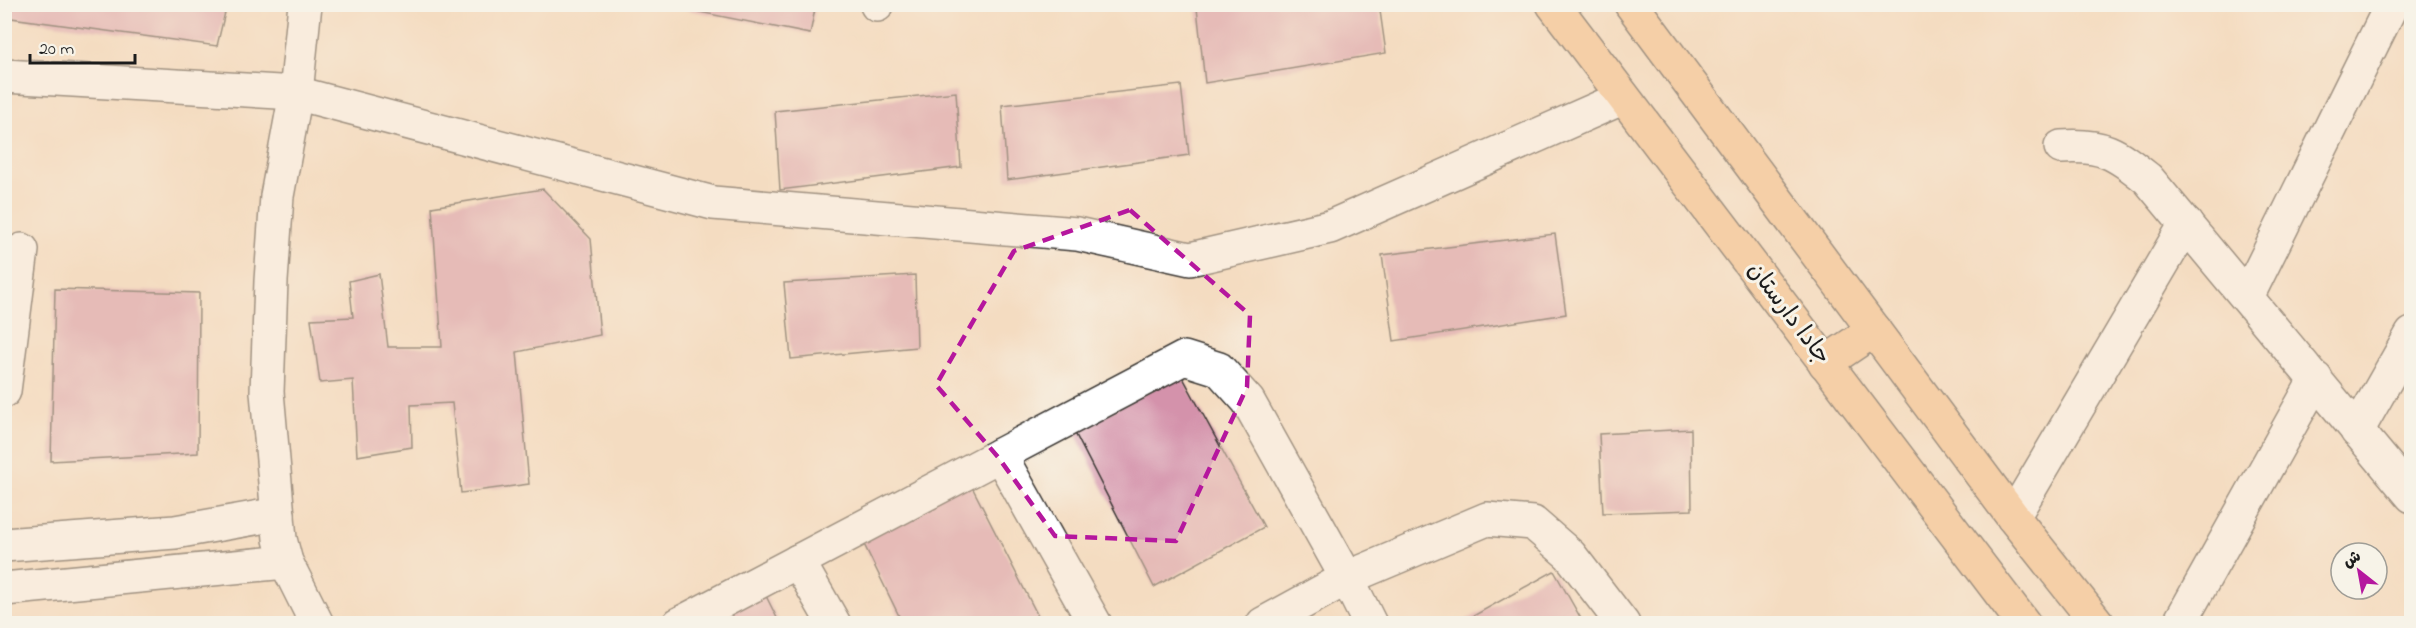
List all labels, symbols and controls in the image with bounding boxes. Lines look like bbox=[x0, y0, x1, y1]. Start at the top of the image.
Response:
scale bar bbox=[30, 27, 135, 65]
text: 20 m bbox=[39, 37, 74, 63]
street label: جادا دارستان bbox=[1738, 255, 1838, 373]
north arrow bbox=[2329, 541, 2389, 601]
text: ش bbox=[2339, 545, 2366, 575]

